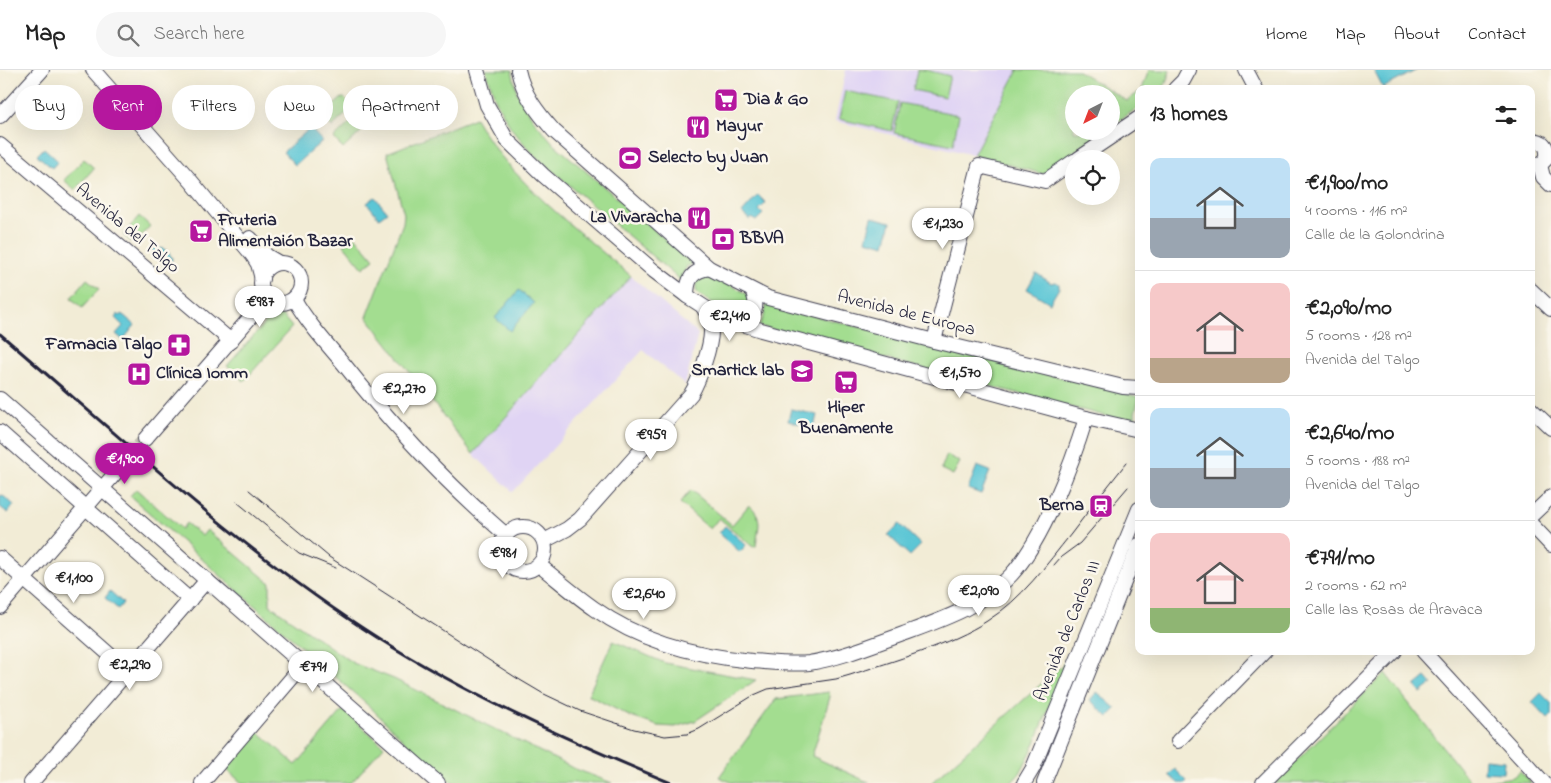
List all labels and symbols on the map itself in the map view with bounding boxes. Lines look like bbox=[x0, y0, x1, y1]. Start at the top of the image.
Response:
north arrow bbox=[1065, 85, 1120, 140]
supermarket icon: Dia & Go bbox=[713, 87, 739, 113]
place label: Dia & Go bbox=[743, 87, 808, 113]
restaurant icon: Mayur bbox=[685, 114, 711, 140]
place label: Mayur bbox=[716, 114, 763, 141]
sports icon: Selecto by Juan bbox=[617, 145, 643, 171]
place label: Selecto by Juan bbox=[648, 145, 768, 172]
street label: Avenida del Talgo bbox=[68, 177, 185, 281]
place label: La Vivaracha bbox=[590, 205, 682, 231]
restaurant icon: La Vivaracha bbox=[686, 205, 712, 231]
place label: Fruteria Alimentaión Bazar bbox=[217, 208, 353, 255]
pin: €1,230 bbox=[902, 208, 984, 250]
supermarket icon: Fruteria Alimentaión Bazar bbox=[188, 218, 214, 244]
bank icon: BBVA bbox=[710, 226, 736, 252]
place label: BBVA bbox=[739, 226, 784, 252]
street label: Avenida de Europa bbox=[834, 284, 978, 344]
pin: €987 bbox=[230, 286, 290, 328]
pin: €2,410 bbox=[689, 300, 771, 342]
place label: Farmacia Talgo bbox=[44, 332, 162, 359]
pharmacy icon: Farmacia Talgo bbox=[166, 332, 192, 358]
pin: €1,570 bbox=[919, 356, 1001, 399]
place label: Smartick lab bbox=[691, 358, 784, 384]
school or university icon: Smartick lab bbox=[789, 358, 815, 384]
hospital icon: Clínica Iomm bbox=[126, 361, 152, 387]
place label: Clínica Iomm bbox=[156, 361, 248, 387]
supermarket icon: Hiper Buenamente bbox=[833, 369, 859, 395]
pin: €2,270 bbox=[363, 372, 445, 415]
place label: Hiper Buenamente bbox=[798, 395, 894, 442]
pin: €959 bbox=[621, 418, 681, 461]
pin: €1,900 bbox=[84, 442, 166, 485]
place label: Berna bbox=[1039, 493, 1084, 519]
station icon: Berna bbox=[1088, 493, 1114, 519]
pin: €981 bbox=[473, 536, 533, 579]
street label: Avenida de Carlos III bbox=[1028, 557, 1108, 705]
pin: €1,100 bbox=[33, 562, 115, 604]
pin: €2,090 bbox=[938, 574, 1020, 617]
pin: €2,640 bbox=[603, 578, 685, 620]
pin: €2,290 bbox=[89, 648, 171, 691]
pin: €791 bbox=[283, 650, 343, 693]

